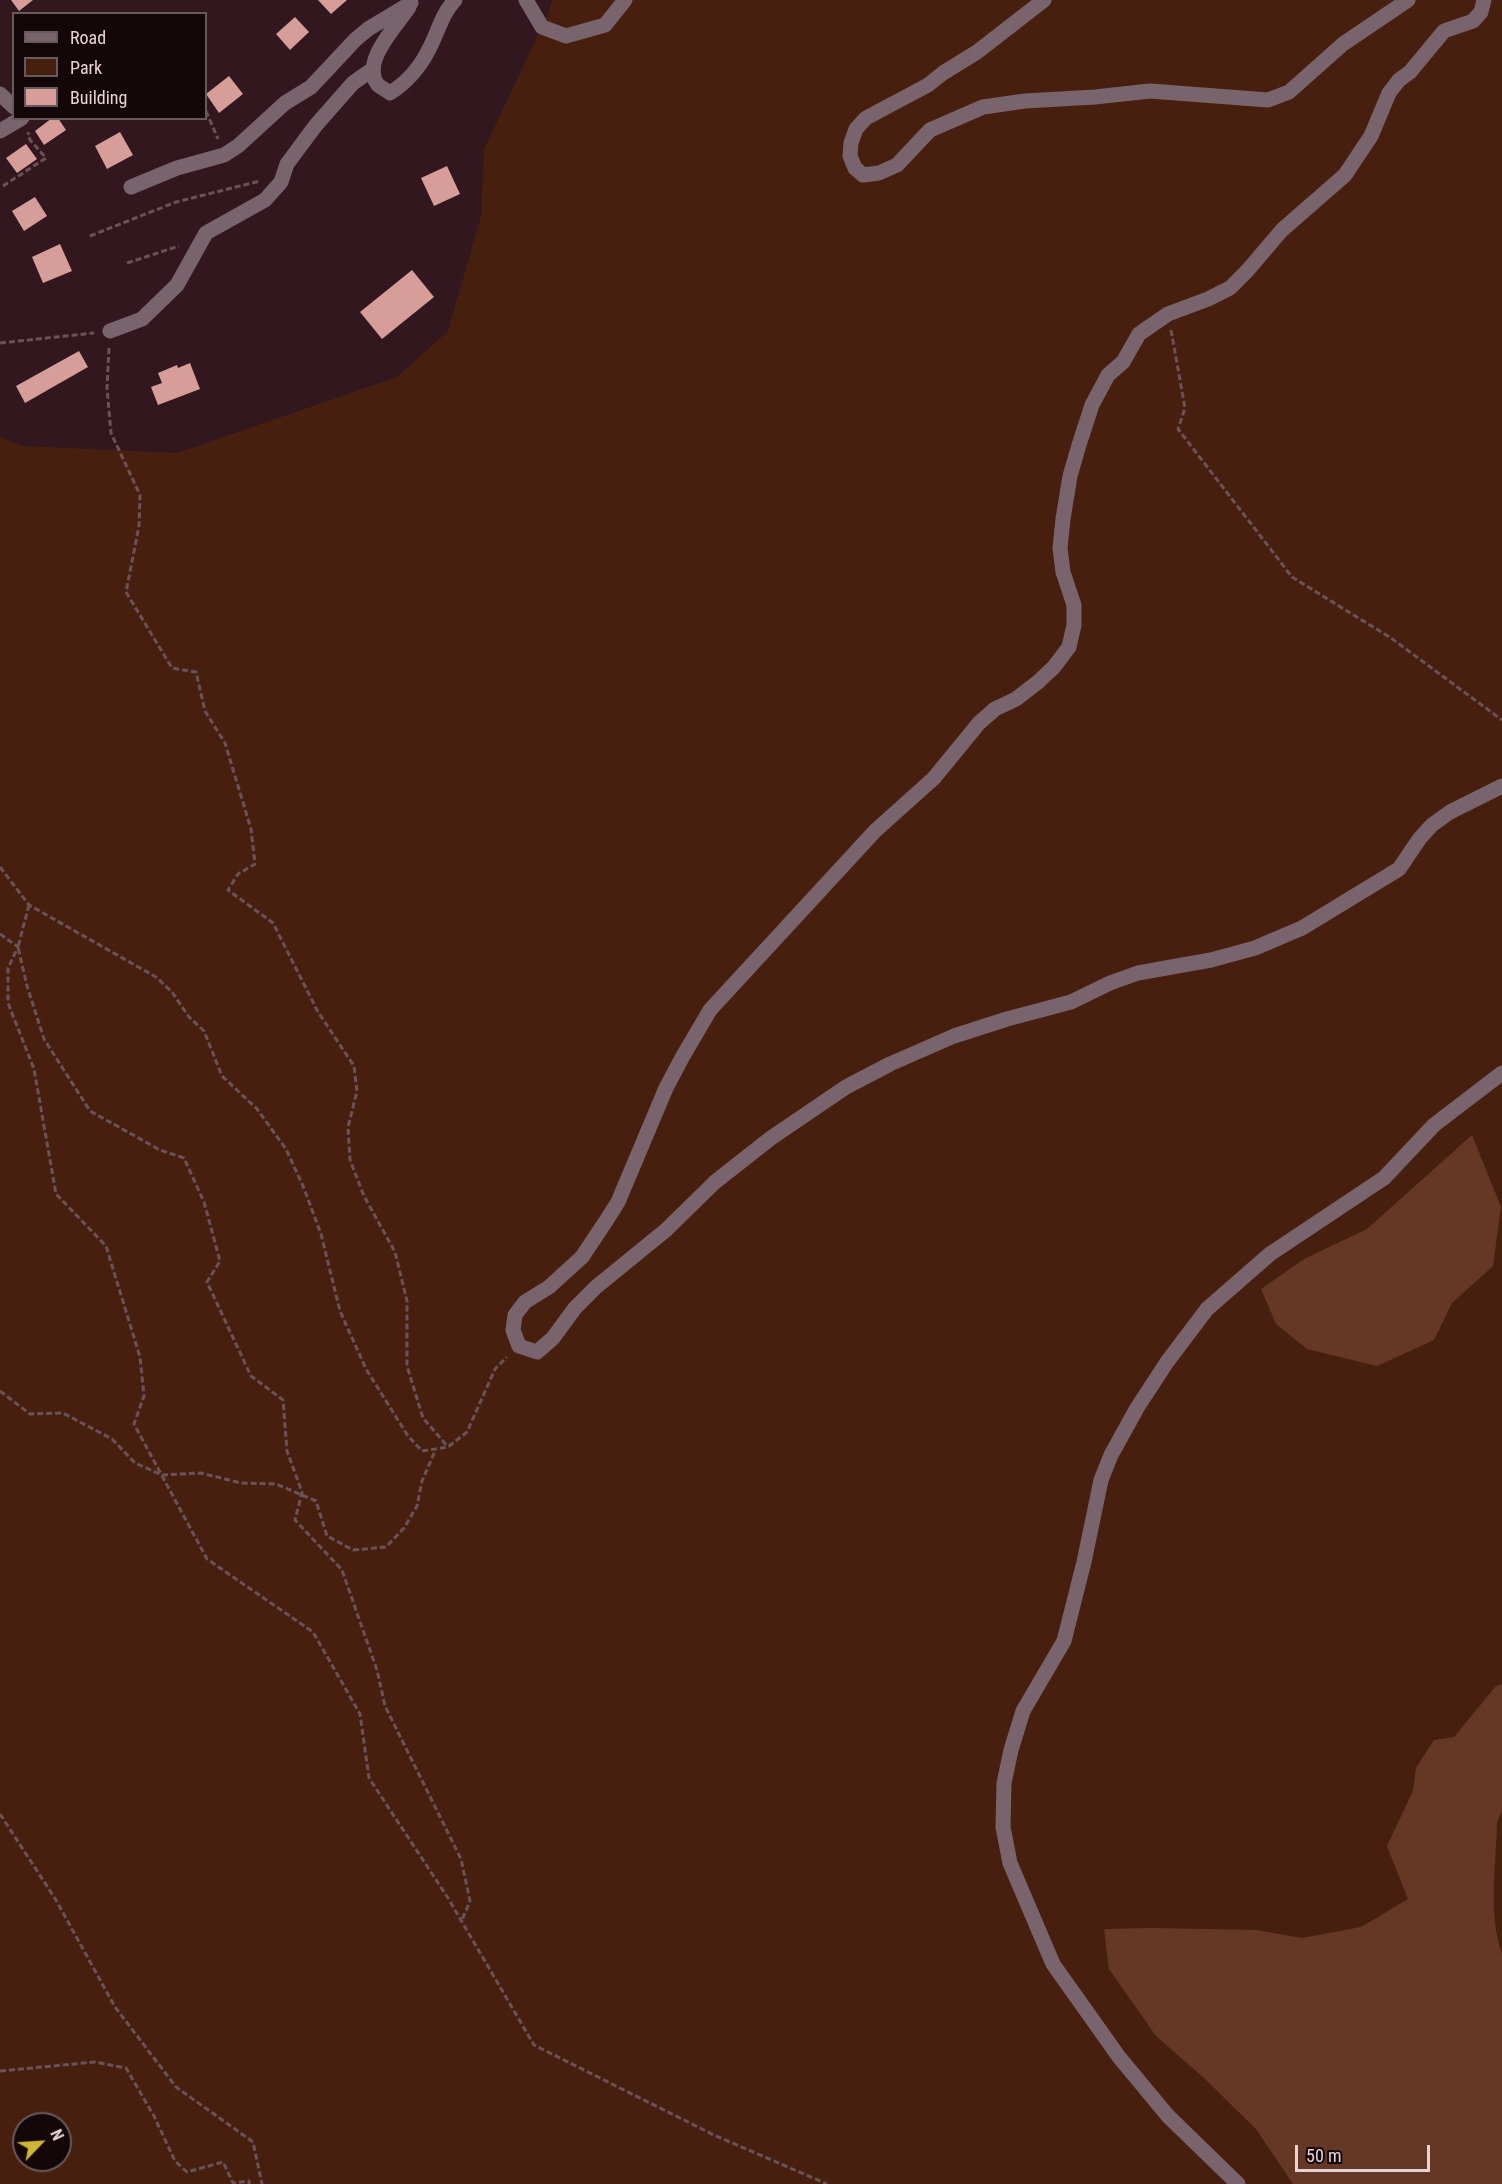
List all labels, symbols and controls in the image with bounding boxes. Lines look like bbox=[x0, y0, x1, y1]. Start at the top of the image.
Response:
legend bbox=[12, 12, 207, 120]
text: Road bbox=[70, 27, 106, 48]
text: Park bbox=[70, 57, 102, 78]
text: Building bbox=[70, 87, 127, 108]
north arrow bbox=[12, 2112, 72, 2172]
text: N bbox=[46, 2127, 68, 2143]
scale bar bbox=[1298, 2133, 1433, 2171]
text: 50 m bbox=[1306, 2145, 1341, 2166]

